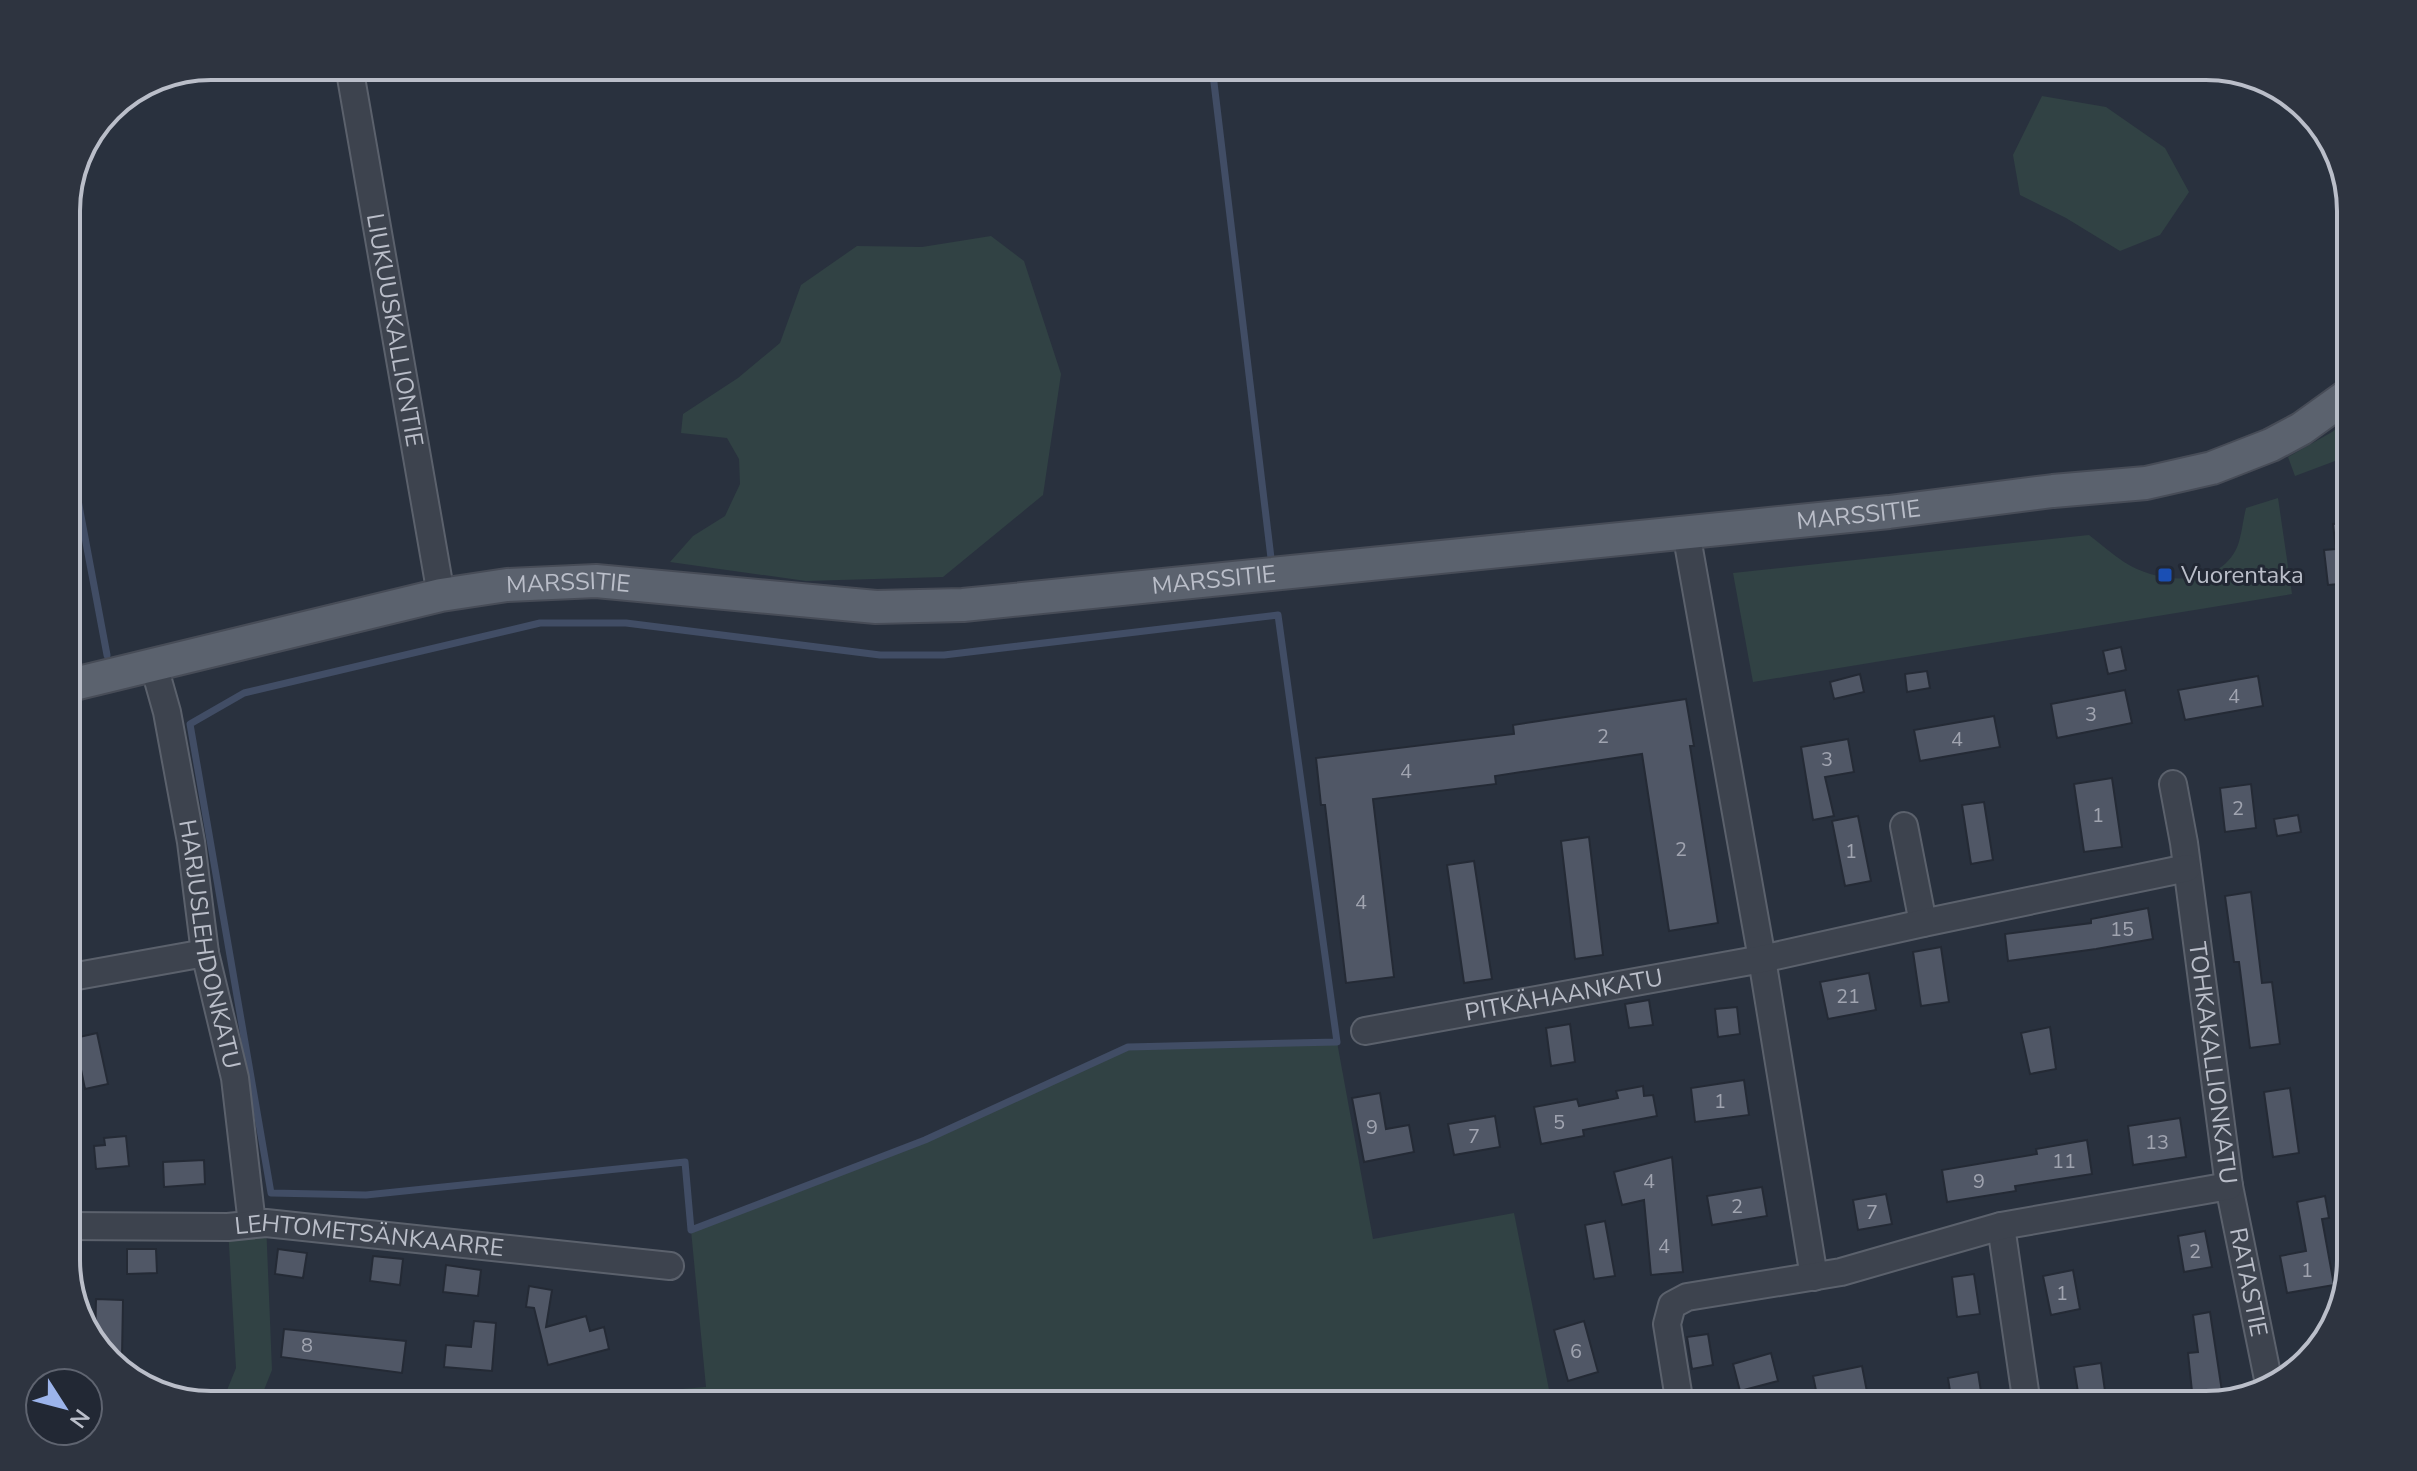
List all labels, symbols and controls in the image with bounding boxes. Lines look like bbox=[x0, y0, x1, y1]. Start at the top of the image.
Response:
street label: LIUKUUSKALLIONTIE bbox=[359, 211, 431, 449]
street label: MARSSITIE bbox=[1795, 492, 1922, 537]
street label: MARSSITIE bbox=[1150, 558, 1277, 602]
place label: Vuorentaka bbox=[2180, 559, 2304, 591]
street label: MARSSITIE bbox=[505, 565, 632, 601]
marker: Vuorentaka bbox=[2156, 566, 2174, 584]
house number: 4 bbox=[2228, 683, 2240, 710]
house number: 3 bbox=[2085, 701, 2097, 728]
house number: 2 bbox=[1597, 723, 1609, 750]
house number: 4 bbox=[1951, 726, 1963, 753]
house number: 3 bbox=[1821, 746, 1833, 773]
house number: 4 bbox=[1400, 758, 1412, 785]
house number: 2 bbox=[2232, 795, 2244, 822]
house number: 1 bbox=[2092, 802, 2104, 829]
street label: HARJUSLEHDONKATU bbox=[171, 817, 248, 1072]
house number: 2 bbox=[1675, 836, 1687, 863]
house number: 1 bbox=[1845, 838, 1857, 865]
house number: 4 bbox=[1355, 889, 1367, 916]
house number: 15 bbox=[2110, 916, 2134, 943]
street label: TOHKAKALLIONKATU bbox=[2181, 940, 2245, 1186]
street label: PITKÄHAANKATU bbox=[1462, 961, 1665, 1029]
house number: 21 bbox=[1836, 983, 1860, 1010]
house number: 1 bbox=[1714, 1088, 1726, 1115]
house number: 5 bbox=[1553, 1109, 1565, 1136]
house number: 9 bbox=[1366, 1114, 1378, 1141]
house number: 7 bbox=[1468, 1123, 1480, 1150]
house number: 13 bbox=[2145, 1129, 2169, 1156]
house number: 11 bbox=[2052, 1148, 2076, 1175]
house number: 4 bbox=[1643, 1168, 1655, 1195]
house number: 9 bbox=[1973, 1168, 1985, 1195]
house number: 2 bbox=[1731, 1193, 1743, 1220]
house number: 7 bbox=[1866, 1199, 1878, 1226]
street label: LEHTOMETSÄNKAARRE bbox=[233, 1207, 505, 1264]
street label: RATASTIE bbox=[2222, 1225, 2275, 1339]
house number: 4 bbox=[1658, 1233, 1670, 1260]
house number: 2 bbox=[2189, 1238, 2201, 1265]
house number: 1 bbox=[2301, 1257, 2313, 1284]
house number: 1 bbox=[2056, 1280, 2068, 1307]
house number: 8 bbox=[301, 1332, 313, 1359]
house number: 6 bbox=[1570, 1338, 1582, 1365]
north arrow bbox=[24, 1367, 104, 1447]
text: N bbox=[62, 1403, 96, 1434]

